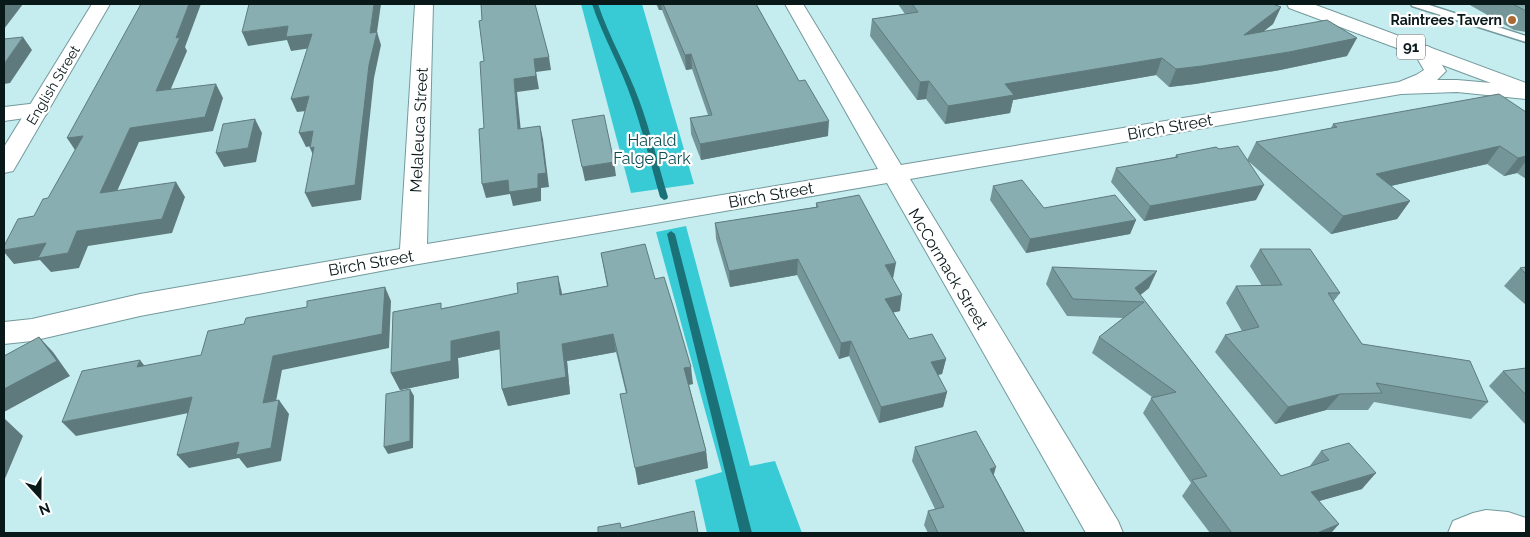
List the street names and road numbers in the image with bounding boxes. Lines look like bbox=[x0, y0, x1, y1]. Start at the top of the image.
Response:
road number: 91 bbox=[1397, 34, 1425, 60]
street label: English Street bbox=[23, 42, 83, 127]
street label: Melaleuca Street bbox=[406, 66, 432, 193]
street label: Birch Street bbox=[1126, 110, 1215, 144]
street label: Birch Street bbox=[727, 178, 816, 212]
street label: McCormack Street bbox=[904, 205, 992, 334]
street label: Birch Street bbox=[327, 246, 416, 280]

